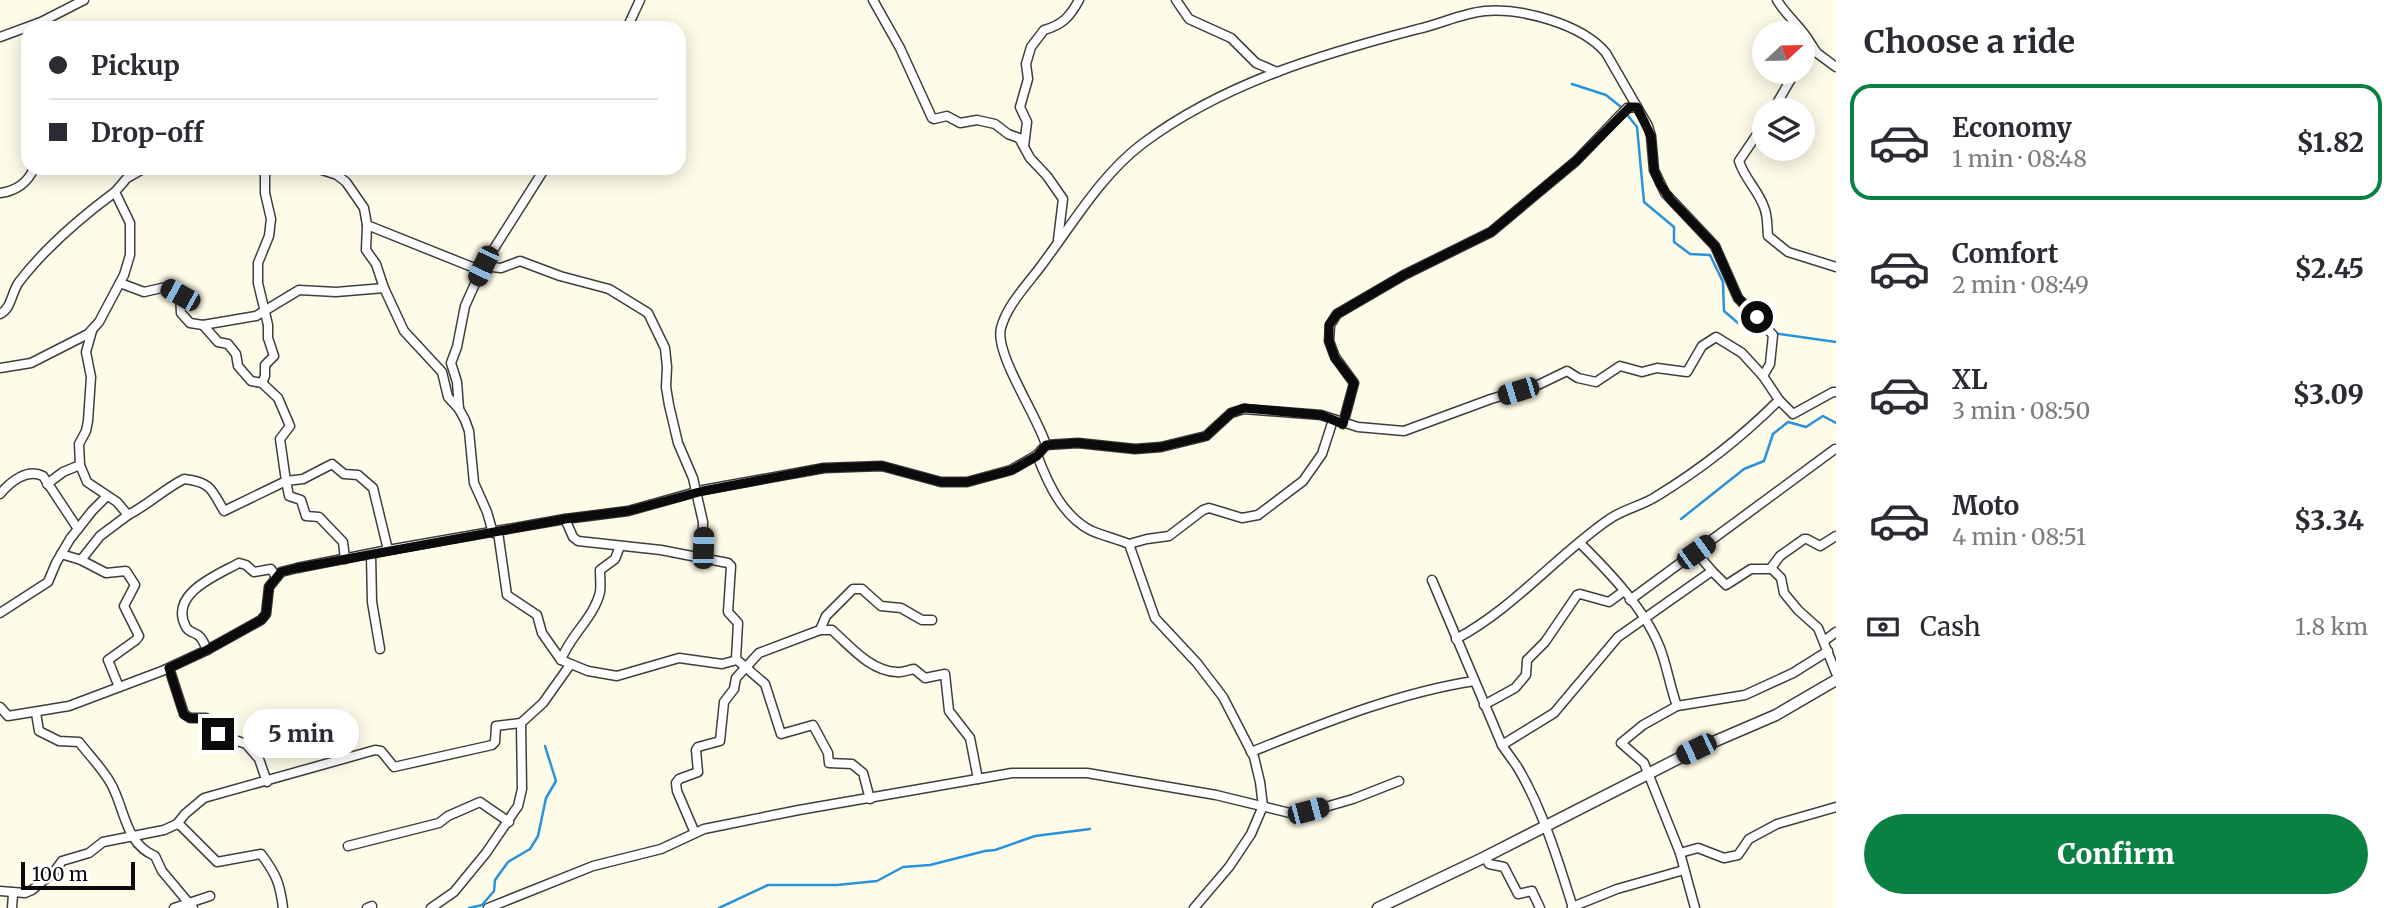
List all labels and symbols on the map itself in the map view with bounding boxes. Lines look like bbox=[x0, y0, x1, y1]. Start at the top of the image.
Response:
north arrow bbox=[1752, 21, 1815, 84]
car bbox=[465, 243, 502, 289]
car bbox=[157, 276, 204, 314]
route start bbox=[1741, 301, 1773, 333]
car bbox=[1495, 375, 1542, 407]
car bbox=[692, 527, 715, 569]
car bbox=[1673, 531, 1720, 573]
callout: 5 min bbox=[242, 710, 358, 758]
route end bbox=[202, 718, 234, 750]
car bbox=[1673, 730, 1720, 768]
car bbox=[1285, 795, 1332, 827]
scale bar bbox=[21, 859, 135, 891]

